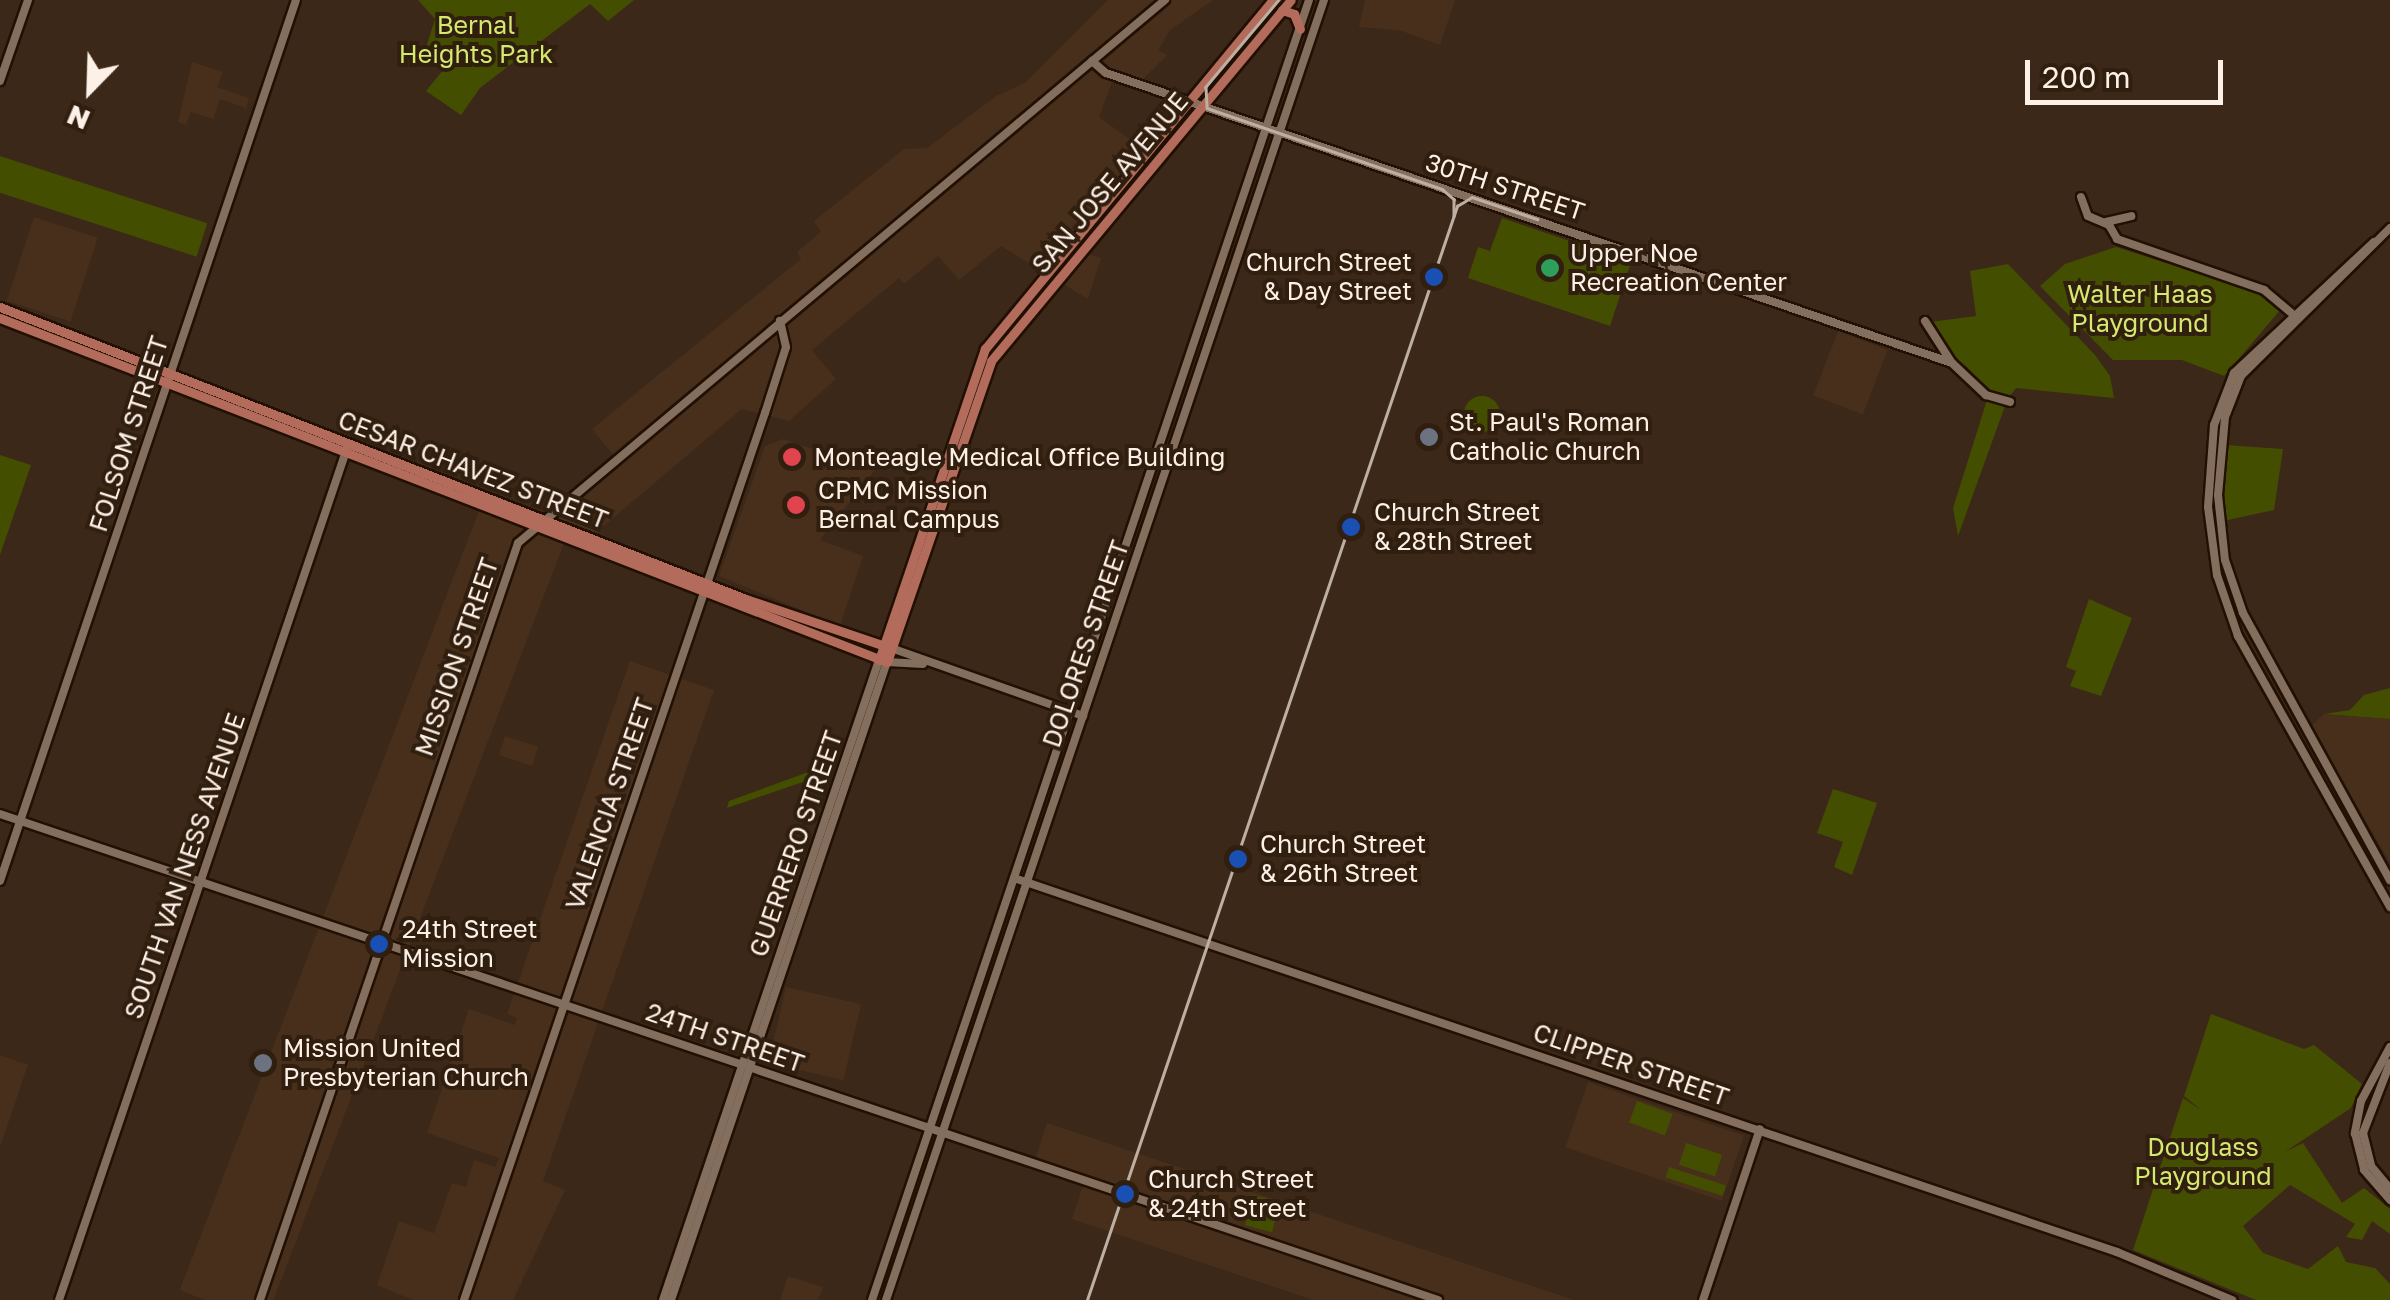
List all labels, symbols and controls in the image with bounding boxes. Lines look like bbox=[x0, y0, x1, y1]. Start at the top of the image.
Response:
park label: Bernal Heights Park bbox=[399, 11, 553, 70]
north arrow bbox=[40, 40, 140, 140]
scale bar bbox=[2030, 40, 2228, 102]
text: 200 m bbox=[2042, 59, 2131, 95]
street label: SAN JOSE AVENUE bbox=[1026, 87, 1194, 279]
text: N bbox=[62, 99, 94, 137]
street label: 30TH STREET bbox=[1422, 147, 1588, 227]
place label: Upper Noe Recreation Center bbox=[1570, 239, 1787, 298]
place label: Church Street & Day Street bbox=[1246, 248, 1412, 307]
marker: Upper Noe Recreation Center bbox=[1539, 257, 1561, 279]
marker: Church Street & Day Street bbox=[1421, 264, 1447, 290]
park label: Walter Haas Playground bbox=[2067, 280, 2213, 339]
street label: FOLSOM STREET bbox=[83, 332, 175, 536]
street label: CESAR CHAVEZ STREET bbox=[334, 405, 612, 535]
place label: St. Paul's Roman Catholic Church bbox=[1449, 408, 1650, 467]
marker: St. Paul's Roman Catholic Church bbox=[1418, 426, 1440, 448]
place label: Monteagle Medical Office Building bbox=[814, 442, 1225, 472]
marker: Monteagle Medical Office Building bbox=[779, 444, 805, 470]
place label: CPMC Mission Bernal Campus bbox=[818, 476, 1000, 535]
marker: CPMC Mission Bernal Campus bbox=[783, 492, 809, 518]
place label: Church Street & 28th Street bbox=[1374, 498, 1540, 557]
marker: Church Street & 28th Street bbox=[1338, 514, 1364, 540]
street label: DOLORES STREET bbox=[1037, 537, 1135, 751]
street label: MISSION STREET bbox=[409, 554, 505, 760]
street label: VALENCIA STREET bbox=[560, 694, 660, 914]
street label: SOUTH VAN NESS AVENUE bbox=[118, 709, 252, 1023]
street label: GUERRERO STREET bbox=[743, 727, 849, 961]
place label: Church Street & 26th Street bbox=[1260, 830, 1426, 889]
marker: Church Street & 26th Street bbox=[1225, 846, 1251, 872]
place label: 24th Street Mission bbox=[402, 915, 537, 974]
marker: 24th Street Mission bbox=[366, 931, 392, 957]
street label: 24TH STREET bbox=[642, 997, 808, 1079]
street label: CLIPPER STREET bbox=[1529, 1017, 1733, 1113]
place label: Mission United Presbyterian Church bbox=[283, 1034, 529, 1093]
marker: Mission United Presbyterian Church bbox=[252, 1052, 274, 1074]
park label: Douglass Playground bbox=[2134, 1133, 2272, 1192]
place label: Church Street & 24th Street bbox=[1148, 1165, 1314, 1224]
marker: Church Street & 24th Street bbox=[1112, 1181, 1138, 1207]

